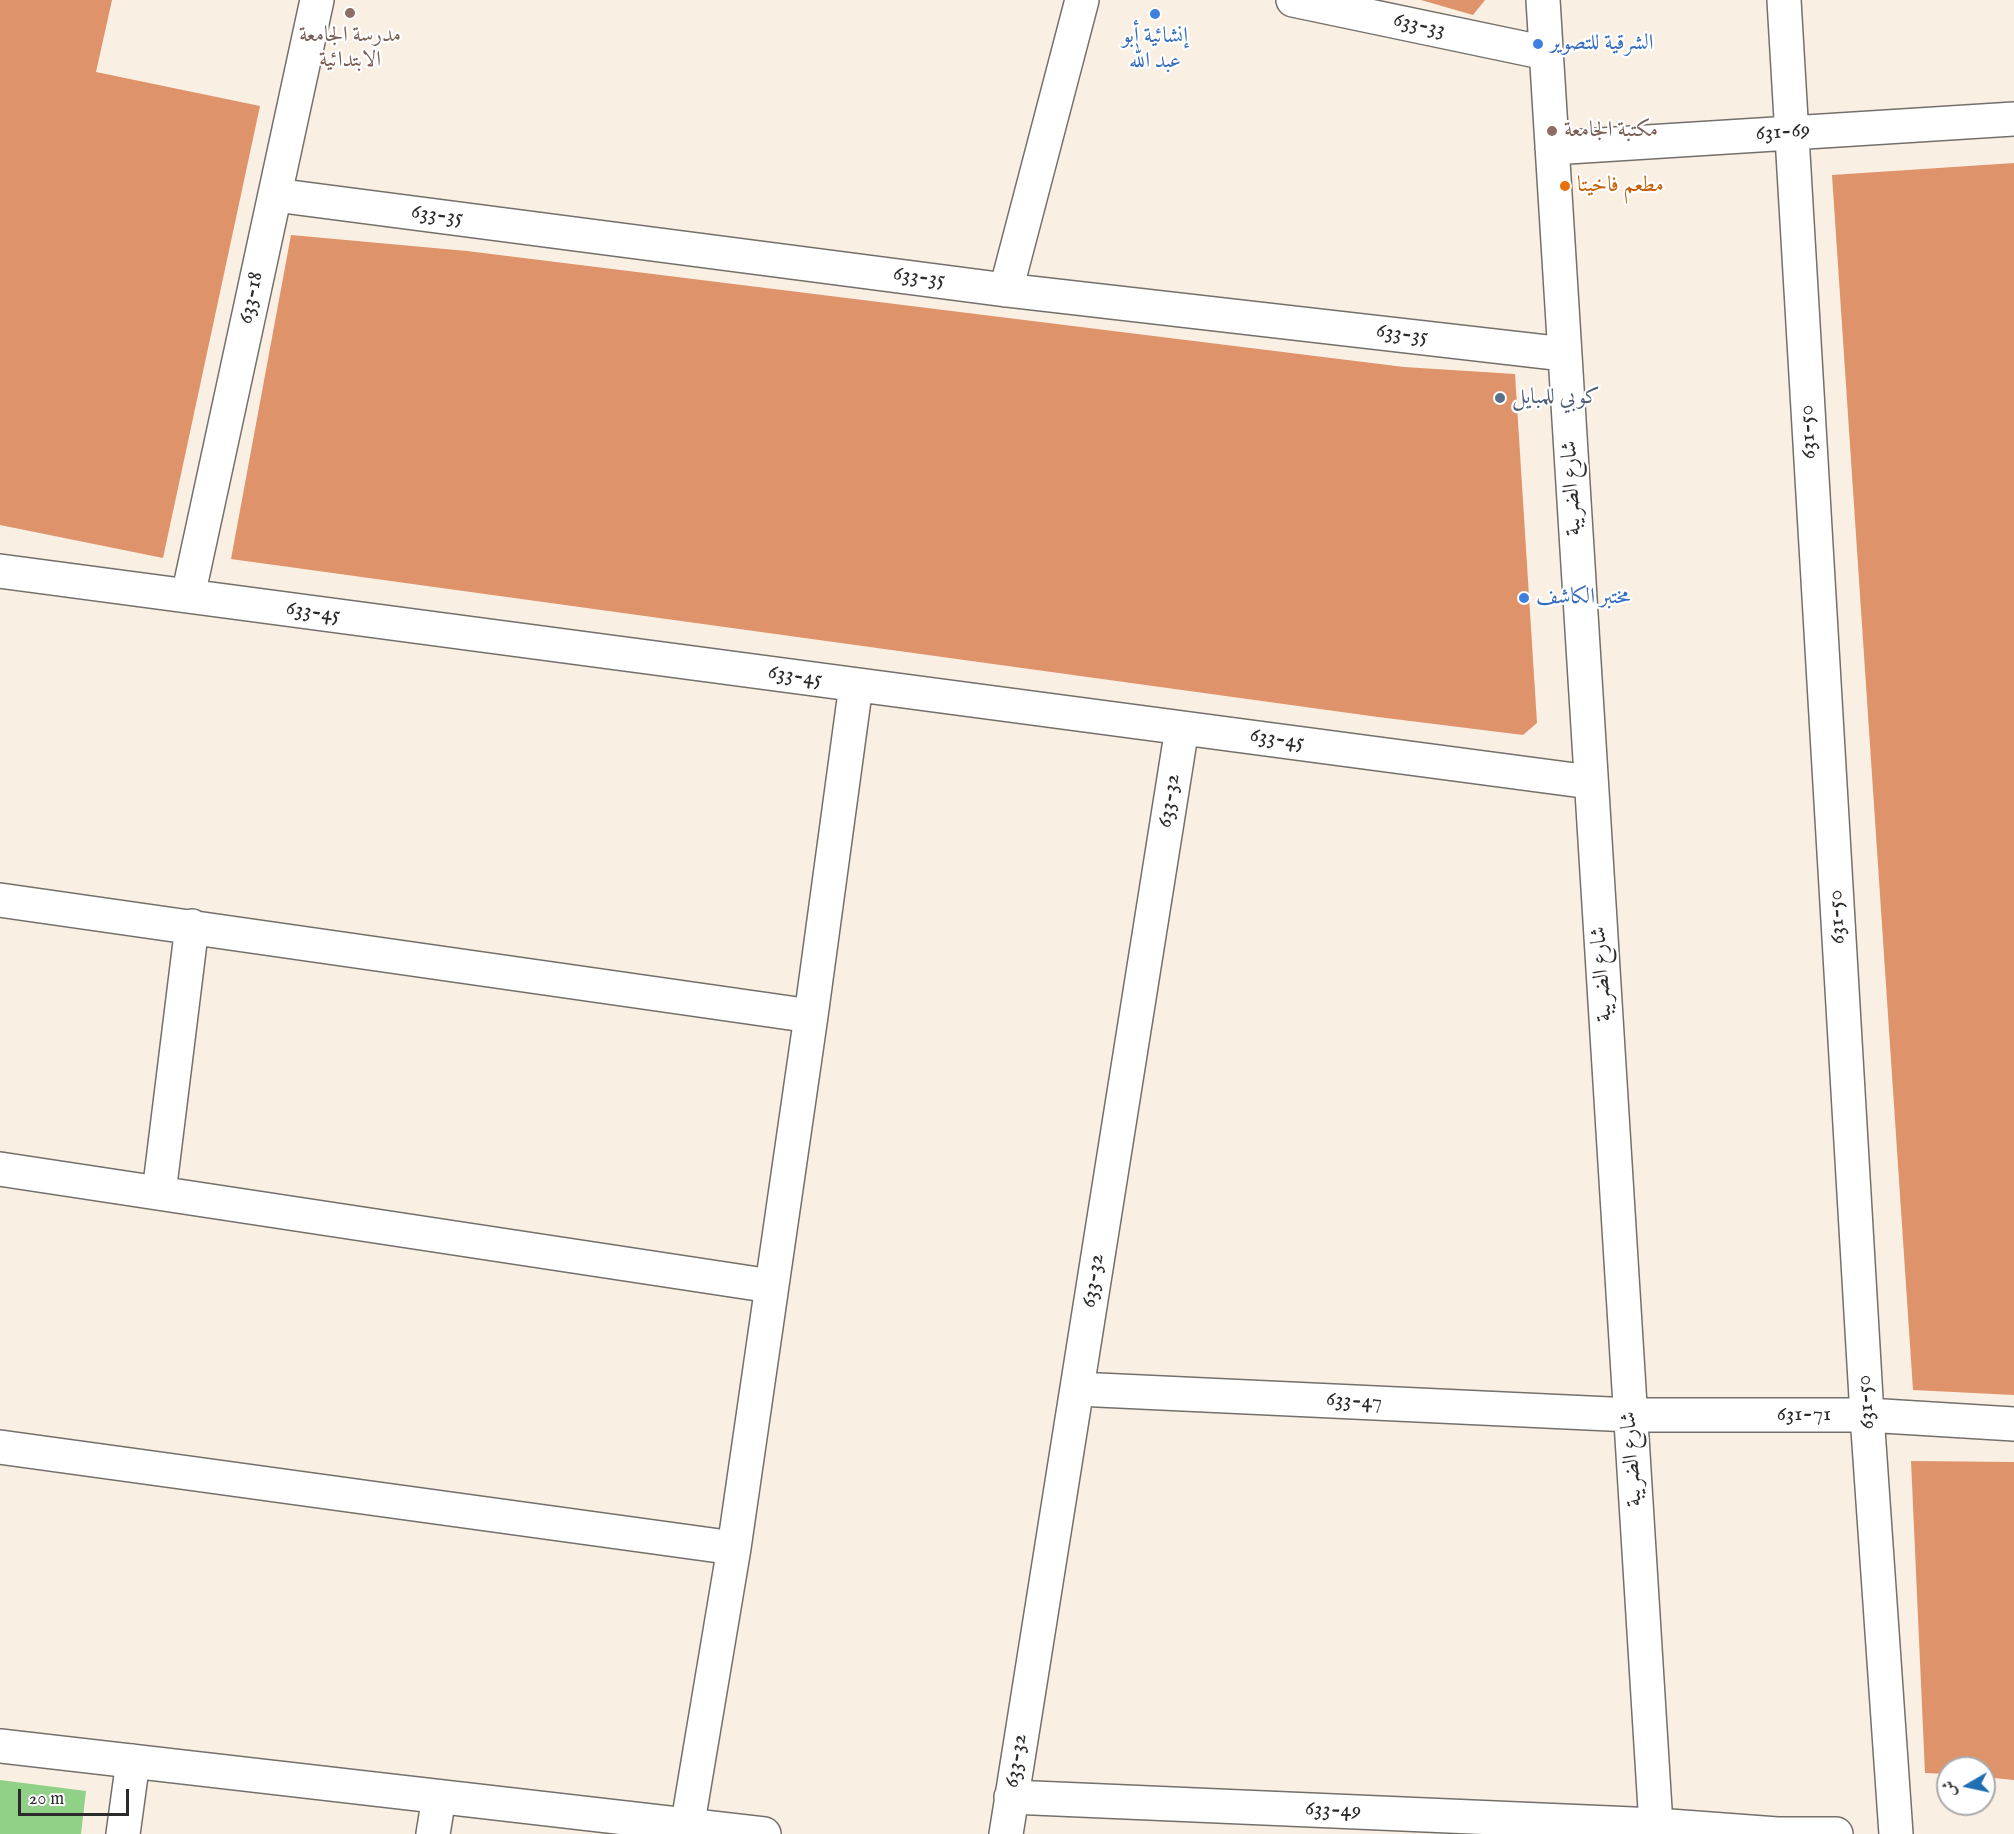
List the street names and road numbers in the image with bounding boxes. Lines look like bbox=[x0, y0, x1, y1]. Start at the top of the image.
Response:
street label: 633-33 bbox=[1391, 8, 1447, 44]
street label: 631-69 bbox=[1755, 118, 1811, 148]
street label: 633-35 bbox=[410, 200, 464, 232]
street label: 633-35 bbox=[892, 262, 946, 294]
street label: 633-18 bbox=[234, 269, 270, 327]
street label: 633-35 bbox=[1375, 319, 1429, 351]
street label: 631-50 bbox=[1794, 404, 1824, 460]
street label: شارع الضريبة bbox=[1557, 440, 1589, 536]
street label: 633-45 bbox=[284, 596, 342, 630]
street label: 633-45 bbox=[766, 660, 824, 694]
street label: 633-45 bbox=[1248, 723, 1306, 757]
street label: 633-32 bbox=[1153, 772, 1187, 830]
street label: 631-50 bbox=[1823, 889, 1853, 945]
street label: شارع الضريبة bbox=[1587, 926, 1619, 1022]
street label: 633-32 bbox=[1077, 1252, 1111, 1310]
street label: 631-50 bbox=[1852, 1374, 1882, 1430]
street label: 633-47 bbox=[1325, 1387, 1383, 1417]
street label: 631-71 bbox=[1777, 1402, 1831, 1428]
street label: شارع الضريبة bbox=[1617, 1411, 1649, 1507]
street label: 633-32 bbox=[1000, 1732, 1034, 1790]
street label: 633-49 bbox=[1304, 1797, 1362, 1825]

